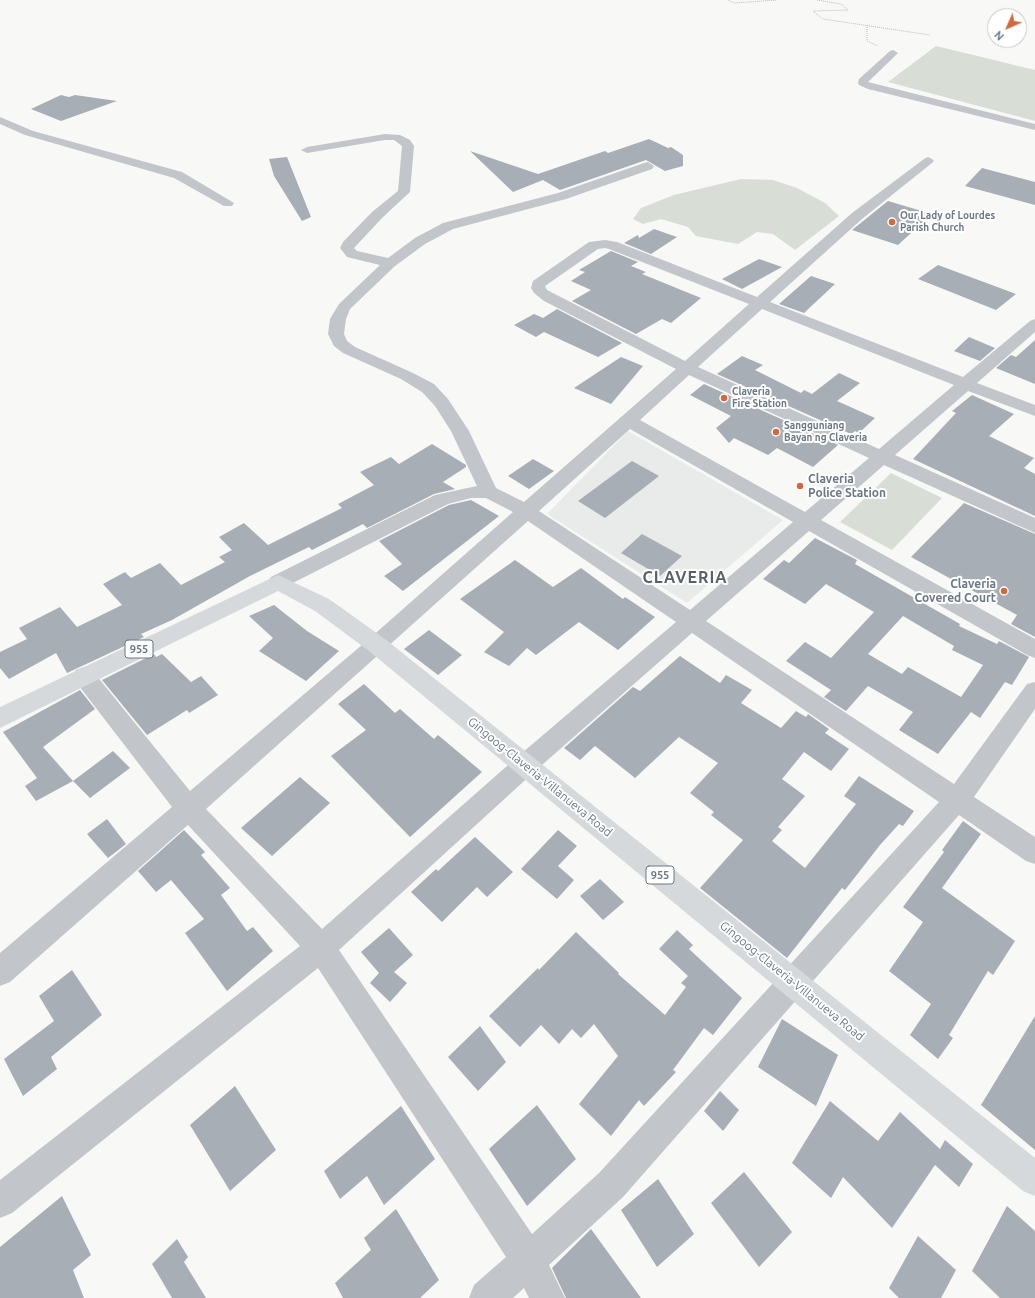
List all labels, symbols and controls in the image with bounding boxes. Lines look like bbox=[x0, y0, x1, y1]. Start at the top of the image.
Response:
north arrow bbox=[987, 8, 1027, 48]
text: N bbox=[992, 29, 1006, 43]
place label: Our Lady of Lourdes Parish Church bbox=[900, 210, 995, 234]
marker: Our Lady of Lourdes Parish Church bbox=[887, 217, 897, 227]
place label: Claveria Fire Station bbox=[732, 386, 787, 410]
marker: Claveria Fire Station bbox=[719, 393, 729, 403]
place label: Sangguniang Bayan ng Claveria bbox=[784, 420, 867, 444]
marker: Sangguniang Bayan ng Claveria bbox=[771, 427, 781, 437]
place label: Claveria Police Station bbox=[808, 472, 886, 500]
marker: Claveria Police Station bbox=[795, 481, 805, 491]
district label: CLAVERIA bbox=[642, 568, 728, 588]
place label: Claveria Covered Court bbox=[914, 577, 996, 605]
marker: Claveria Covered Court bbox=[999, 586, 1009, 596]
road number: 955 bbox=[125, 640, 153, 658]
street label: Gingoog-Claveria-Villanueva Road bbox=[465, 714, 615, 840]
road number: 955 bbox=[646, 866, 674, 884]
street label: Gingoog-Claveria-Villanueva Road bbox=[717, 918, 867, 1044]

